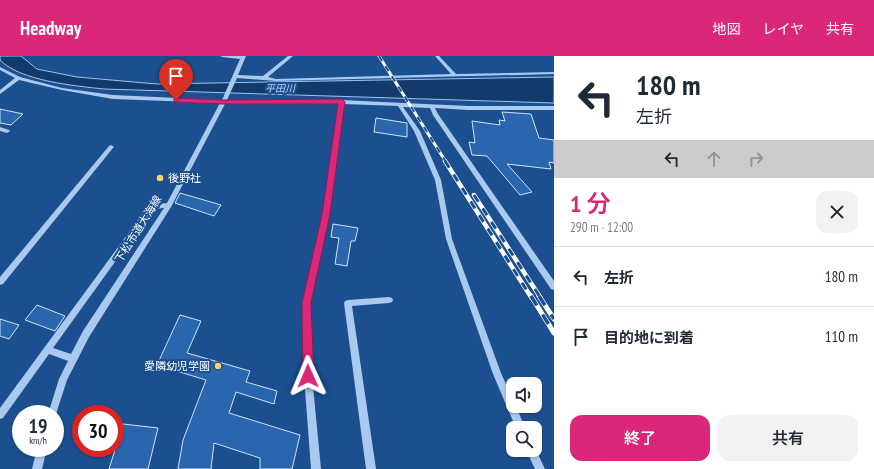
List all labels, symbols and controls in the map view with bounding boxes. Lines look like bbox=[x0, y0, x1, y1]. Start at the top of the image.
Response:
text: Headway bbox=[20, 16, 81, 40]
text: 地図 bbox=[712, 20, 740, 38]
text: レイヤ bbox=[762, 20, 804, 38]
text: 共有 bbox=[826, 20, 854, 38]
pin bbox=[159, 59, 193, 100]
icon: arrive bbox=[165, 65, 187, 87]
text: 180 m bbox=[636, 66, 700, 103]
icon: left bbox=[570, 72, 622, 124]
water label: 平田川 bbox=[265, 82, 296, 95]
text: 左折 bbox=[636, 105, 672, 128]
icon: left bbox=[661, 148, 683, 170]
icon: ahead bbox=[703, 148, 725, 170]
icon: right bbox=[745, 148, 767, 170]
place label: 後野社 bbox=[168, 171, 201, 185]
marker: 後野社 bbox=[155, 173, 165, 183]
text: 1 分 bbox=[570, 188, 610, 219]
button: close bbox=[816, 191, 858, 233]
street label: 下松市道大海線 bbox=[112, 193, 164, 265]
text: 290 m · 12:00 bbox=[570, 219, 633, 236]
icon: left bbox=[570, 266, 592, 288]
text: 180 m bbox=[825, 267, 858, 286]
text: 左折 bbox=[604, 268, 634, 287]
icon: arrive bbox=[570, 326, 592, 348]
text: 110 m bbox=[825, 327, 858, 346]
text: 目的地に到着 bbox=[604, 328, 694, 347]
position arrow bbox=[287, 355, 329, 397]
place label: 愛隣幼児学園 bbox=[144, 359, 210, 373]
marker: 愛隣幼児学園 bbox=[213, 361, 223, 371]
map controls bbox=[506, 377, 542, 457]
button: sound bbox=[506, 377, 542, 413]
speed limit sign: 30 bbox=[72, 405, 124, 457]
text: 19 bbox=[28, 413, 48, 439]
button: 終了 bbox=[570, 415, 710, 461]
button: 共有 bbox=[718, 415, 858, 461]
button: search bbox=[506, 421, 542, 457]
text: km/h bbox=[29, 434, 47, 447]

